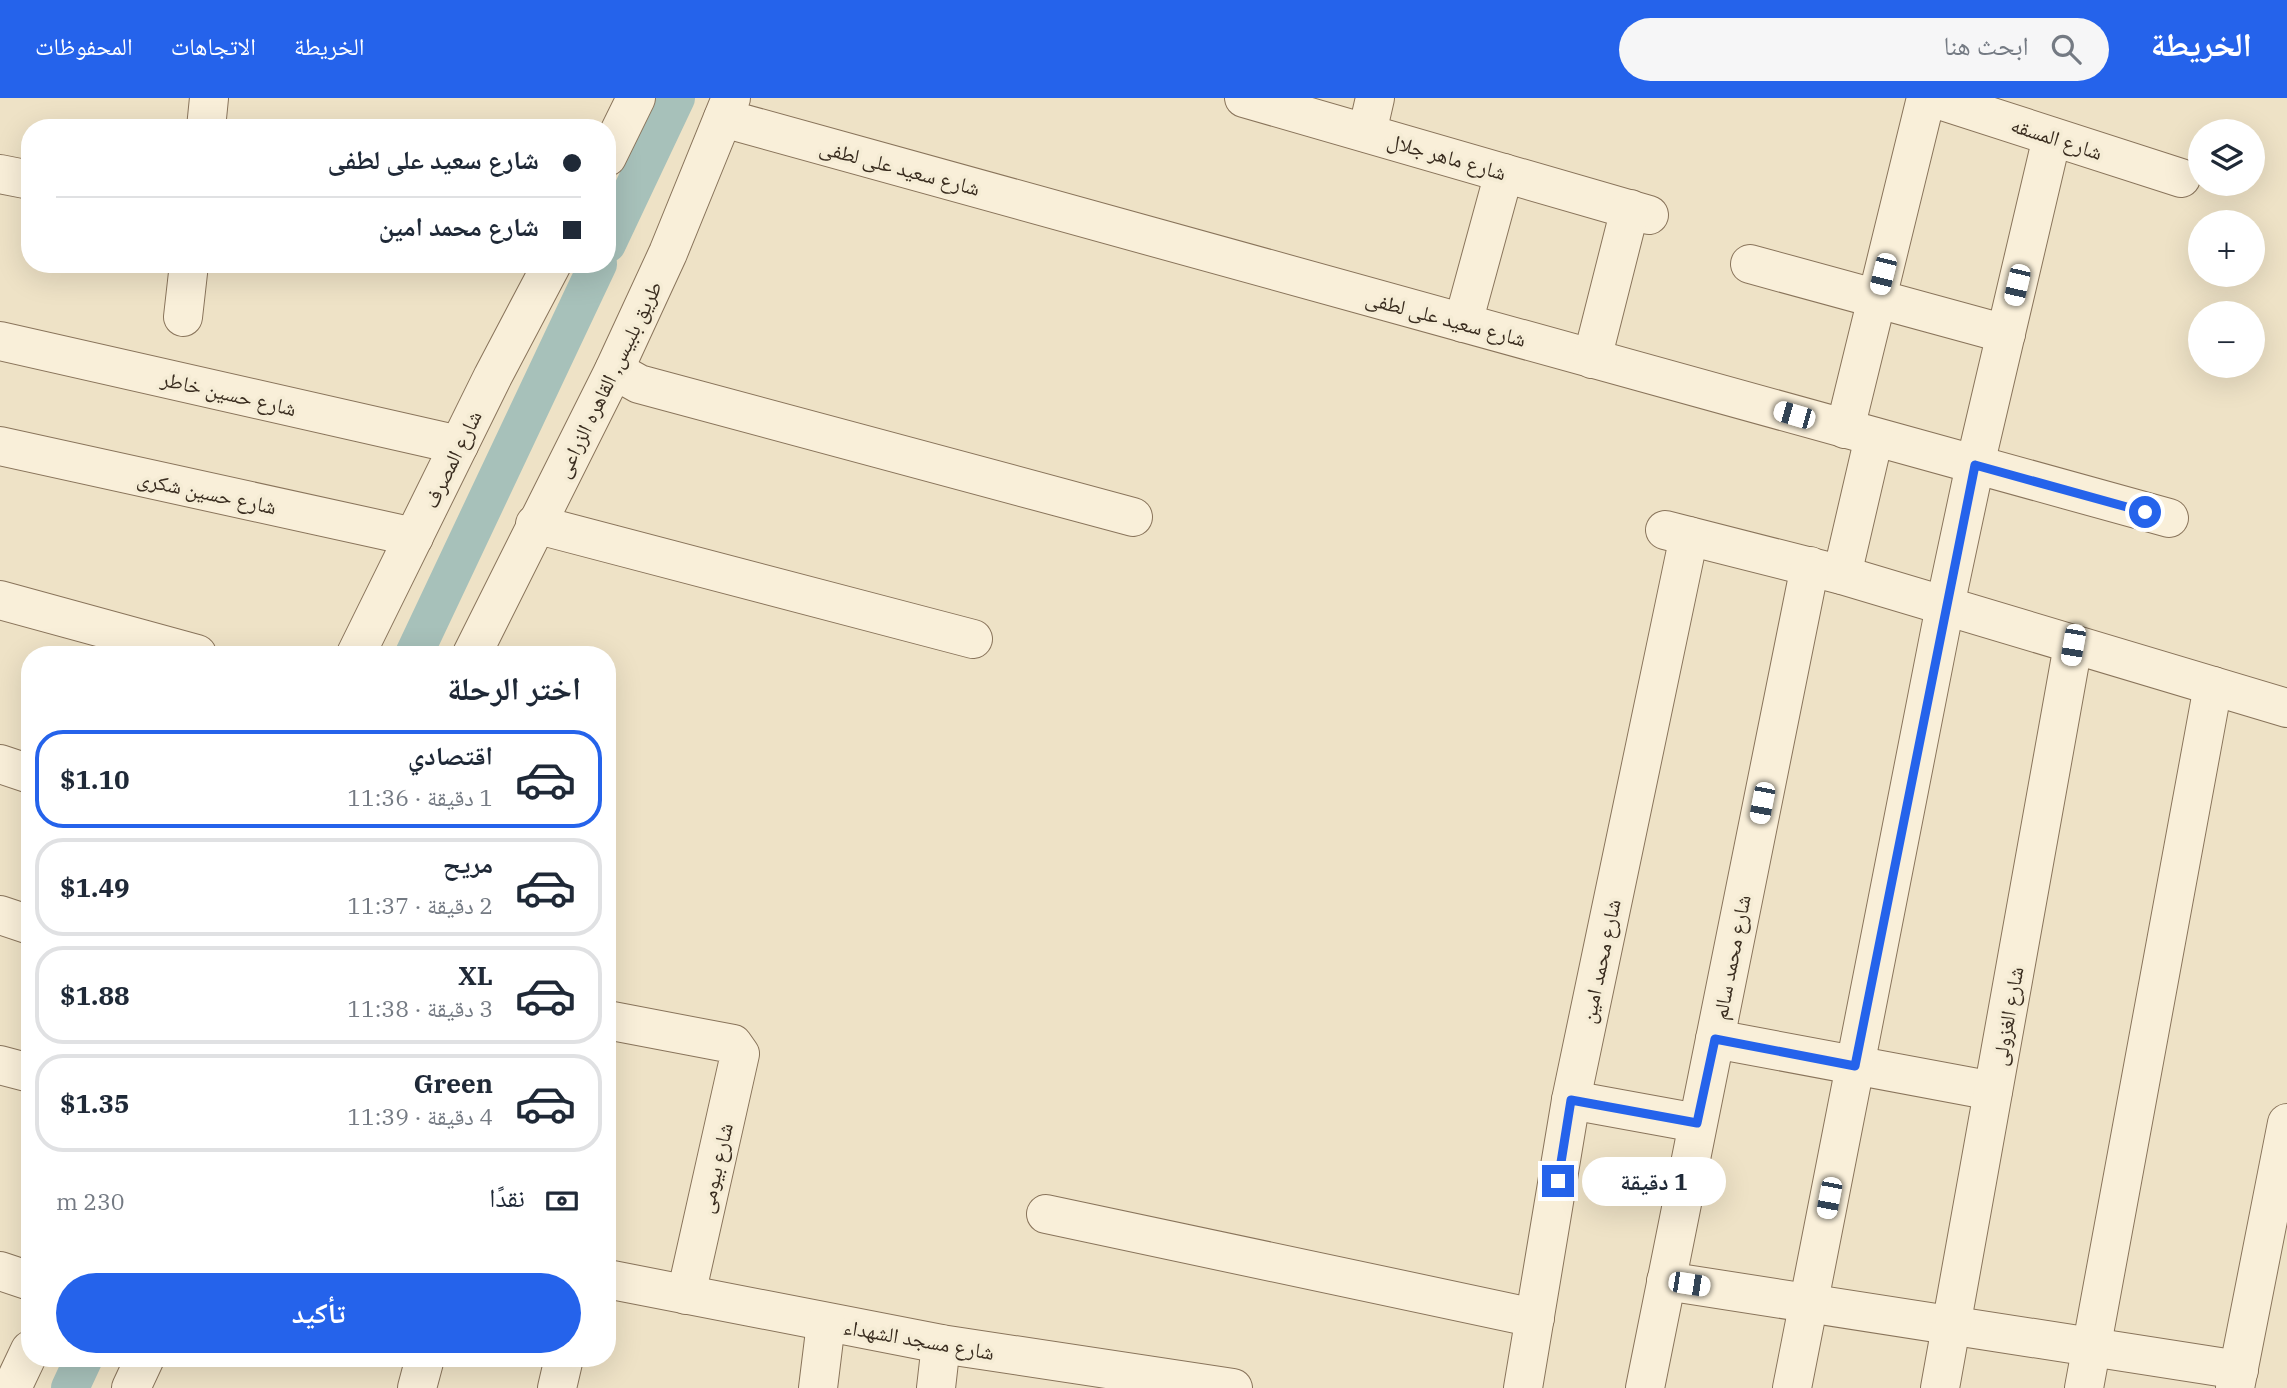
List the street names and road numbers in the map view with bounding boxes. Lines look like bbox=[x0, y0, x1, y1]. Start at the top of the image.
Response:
street label: شارع المسقه bbox=[2008, 110, 2106, 166]
street label: شارع ماهر جلال bbox=[1384, 126, 1510, 186]
street label: شارع سعيد على لطفى bbox=[817, 132, 983, 202]
street label: طريق بلبيس, القاهره الزراعى bbox=[548, 276, 668, 482]
street label: شارع سعيد على لطفى bbox=[1363, 283, 1529, 353]
street label: شارع حسين خاطر bbox=[158, 364, 299, 422]
street label: شارع المصرف bbox=[416, 405, 488, 513]
street label: شارع حسين شكرى bbox=[135, 464, 279, 520]
street label: شارع محمد سالم bbox=[1705, 892, 1758, 1022]
street label: شارع محمد امين bbox=[1573, 896, 1627, 1026]
street label: شارع الغزولى bbox=[1985, 964, 2029, 1068]
street label: شارع بيومى bbox=[691, 1120, 739, 1216]
street label: شارع مسجد الشهداء bbox=[841, 1312, 997, 1366]

